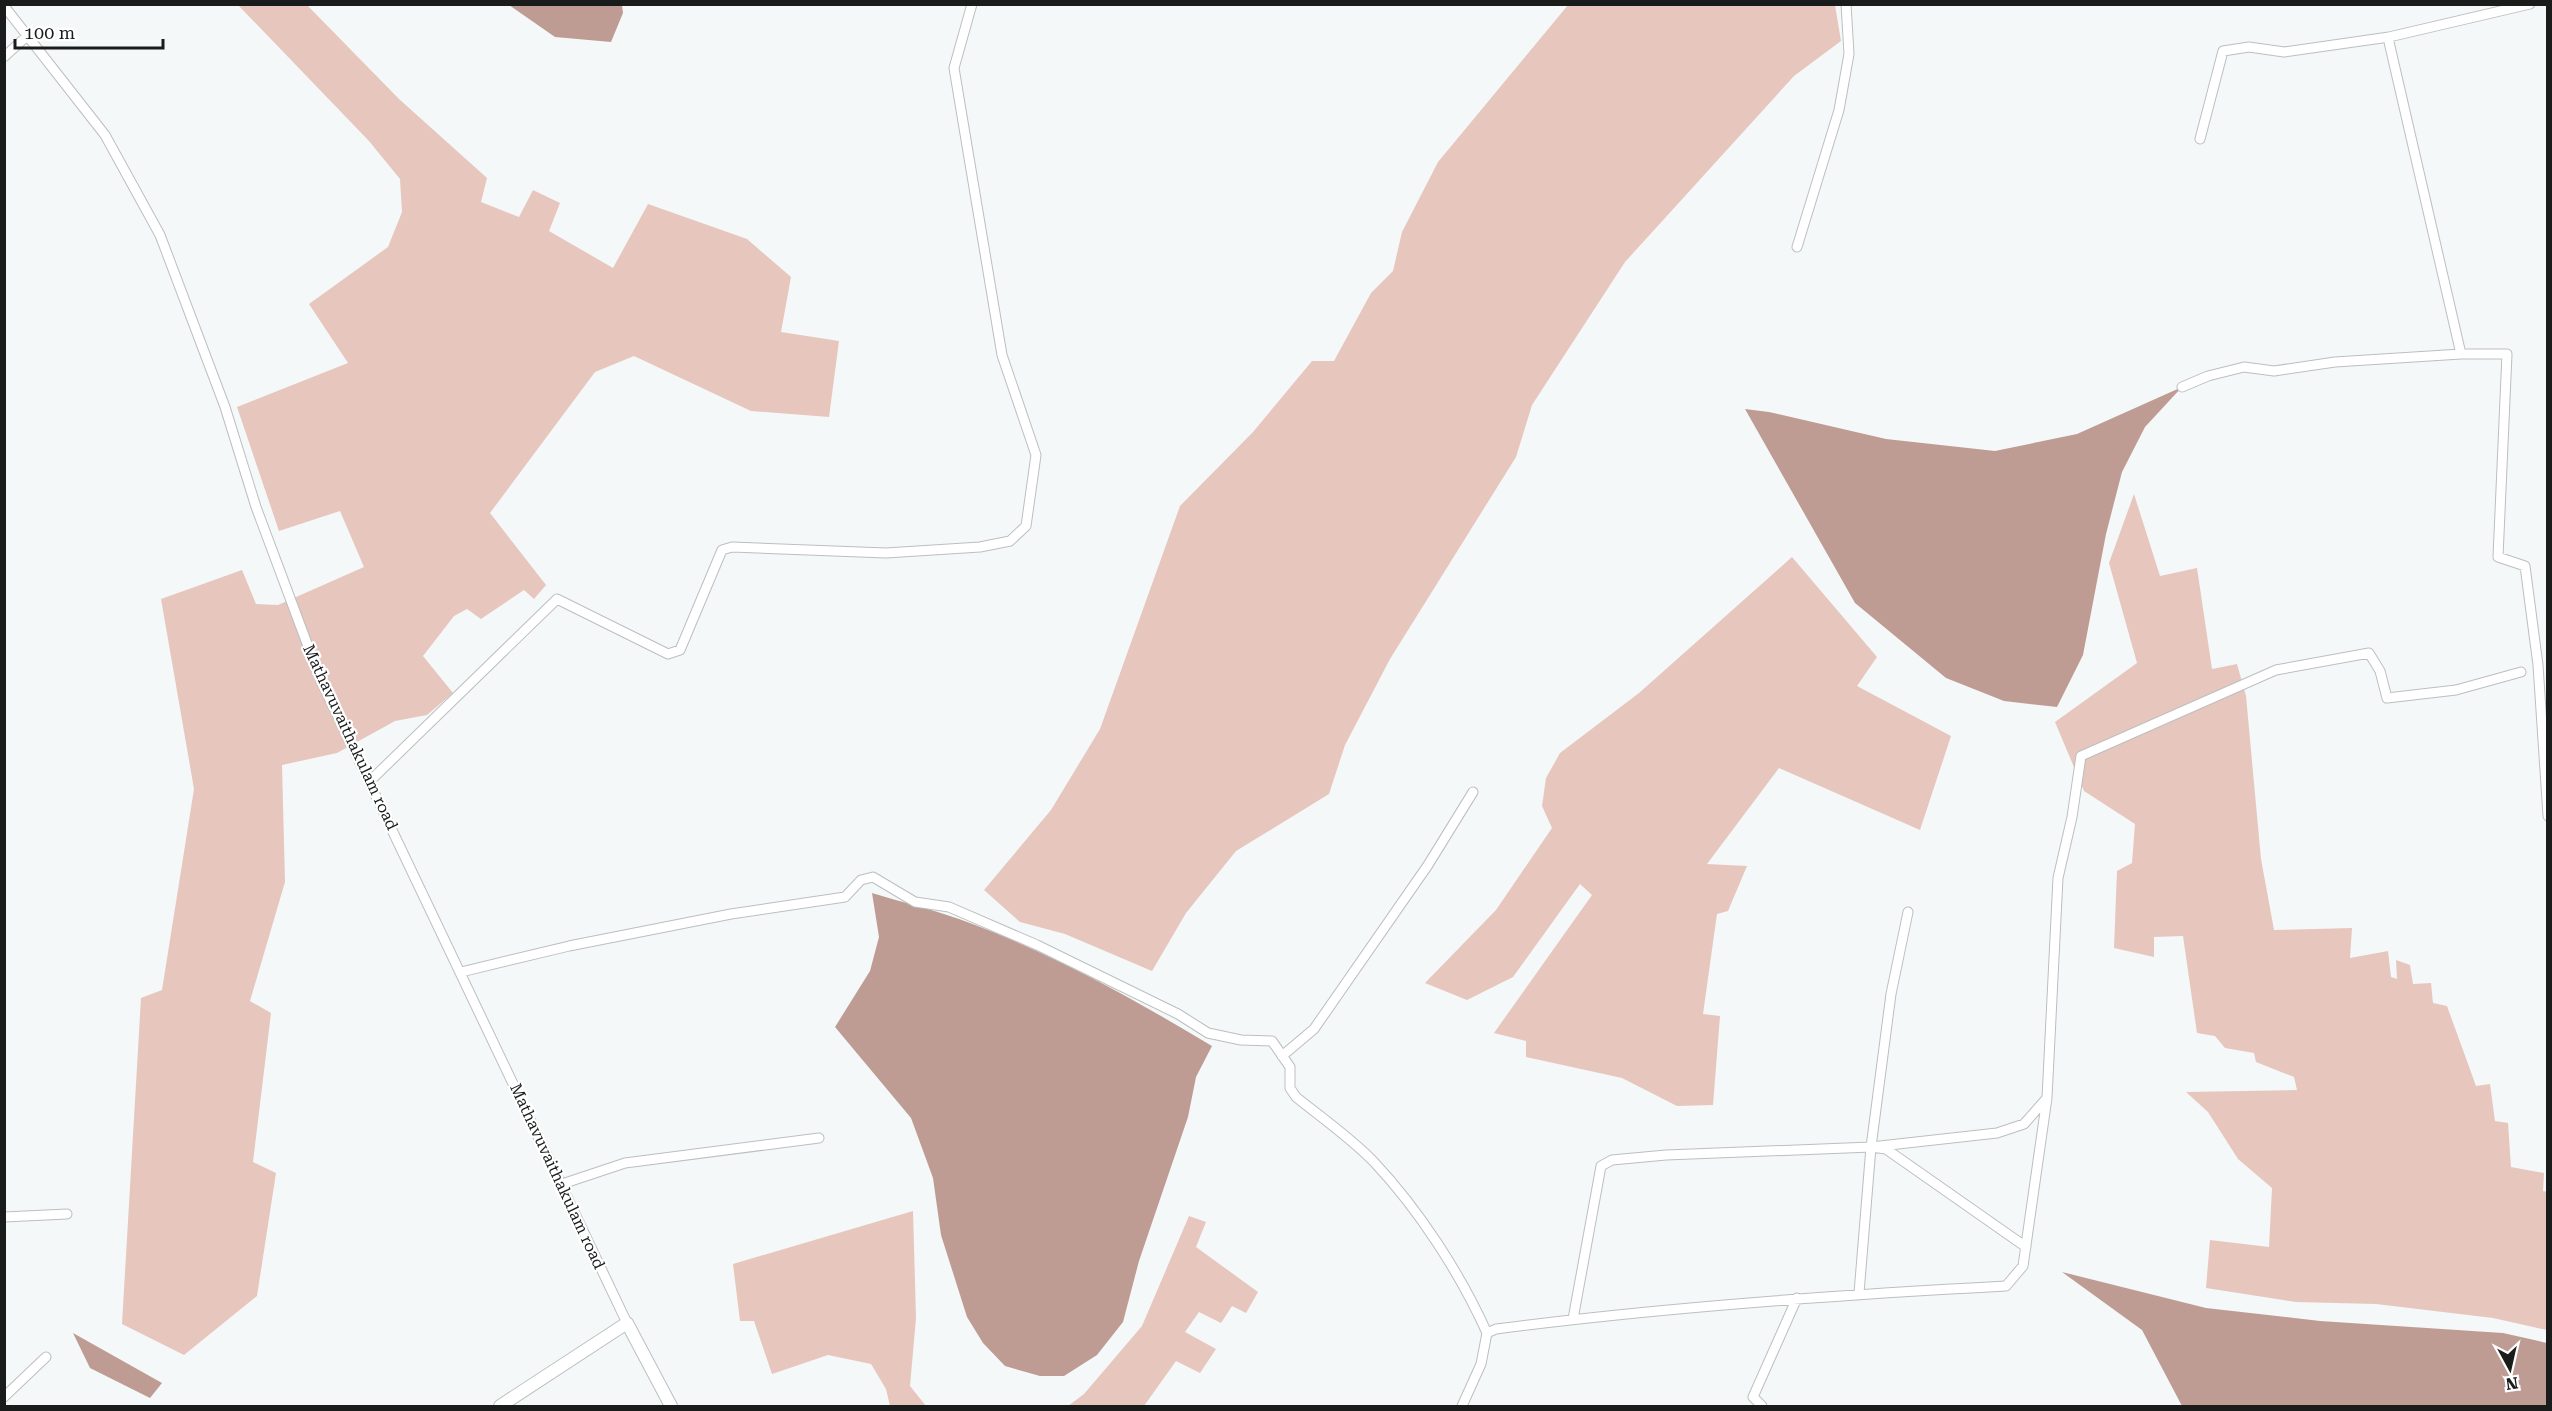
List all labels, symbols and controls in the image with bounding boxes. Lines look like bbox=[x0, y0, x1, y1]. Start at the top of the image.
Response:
scale bar bbox=[15, 12, 164, 50]
text: 100 m bbox=[24, 22, 75, 43]
street label: Mathavuvaithakulam road bbox=[299, 641, 402, 833]
street label: Mathavuvaithakulam road bbox=[506, 1080, 609, 1272]
north arrow bbox=[2480, 1339, 2540, 1399]
text: N bbox=[2505, 1373, 2519, 1394]

